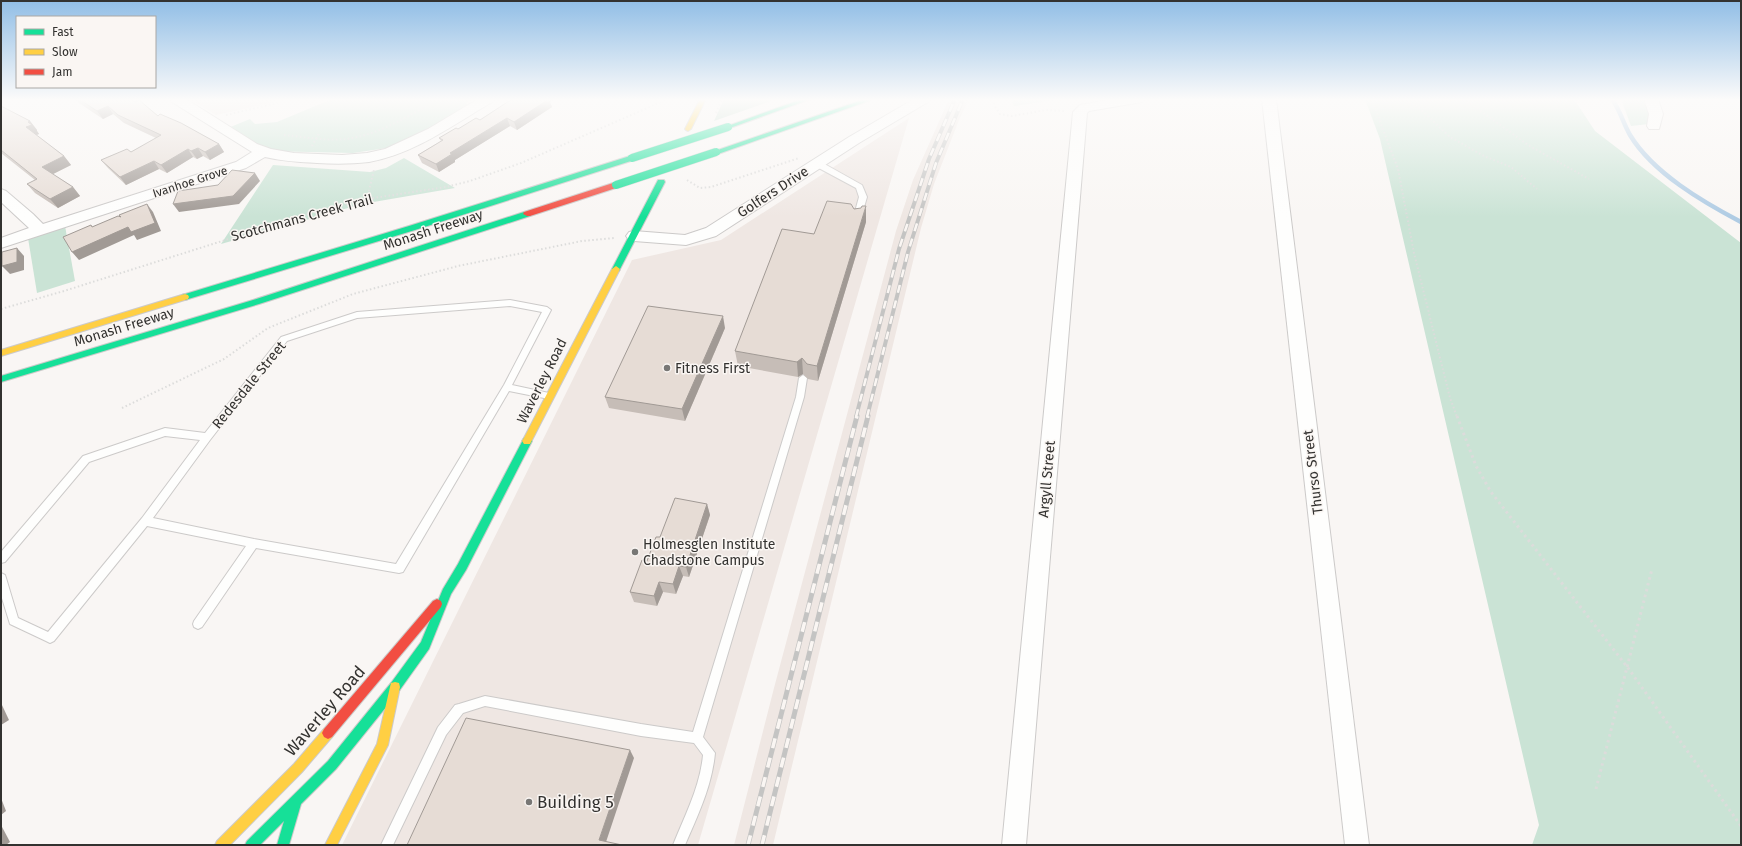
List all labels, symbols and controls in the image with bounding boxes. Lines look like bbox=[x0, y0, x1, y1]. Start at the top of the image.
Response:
legend bbox=[16, 16, 156, 88]
text: Fast bbox=[52, 25, 74, 39]
text: Slow bbox=[52, 45, 78, 59]
text: Jam bbox=[52, 65, 72, 79]
street label: Ivanhoe Grove bbox=[151, 163, 229, 201]
street label: Golfers Drive bbox=[734, 163, 812, 221]
street label: Scotchmans Creek Trail bbox=[229, 191, 375, 245]
street label: Monash Freeway bbox=[381, 206, 485, 254]
street label: Monash Freeway bbox=[72, 304, 176, 350]
street label: Waverley Road bbox=[513, 336, 571, 426]
street label: Redesdale Street bbox=[209, 337, 290, 432]
place label: Fitness First bbox=[675, 360, 751, 377]
marker: Fitness First bbox=[662, 363, 672, 373]
street label: Thurso Street bbox=[1299, 428, 1327, 515]
street label: Argyll Street bbox=[1035, 439, 1059, 518]
place label: Holmesglen Institute Chadstone Campus bbox=[643, 536, 775, 569]
marker: Holmesglen Institute Chadstone Campus bbox=[630, 547, 640, 557]
street label: Waverley Road bbox=[280, 662, 370, 760]
place label: Building 5 bbox=[537, 792, 614, 813]
marker: Building 5 bbox=[524, 797, 534, 807]

